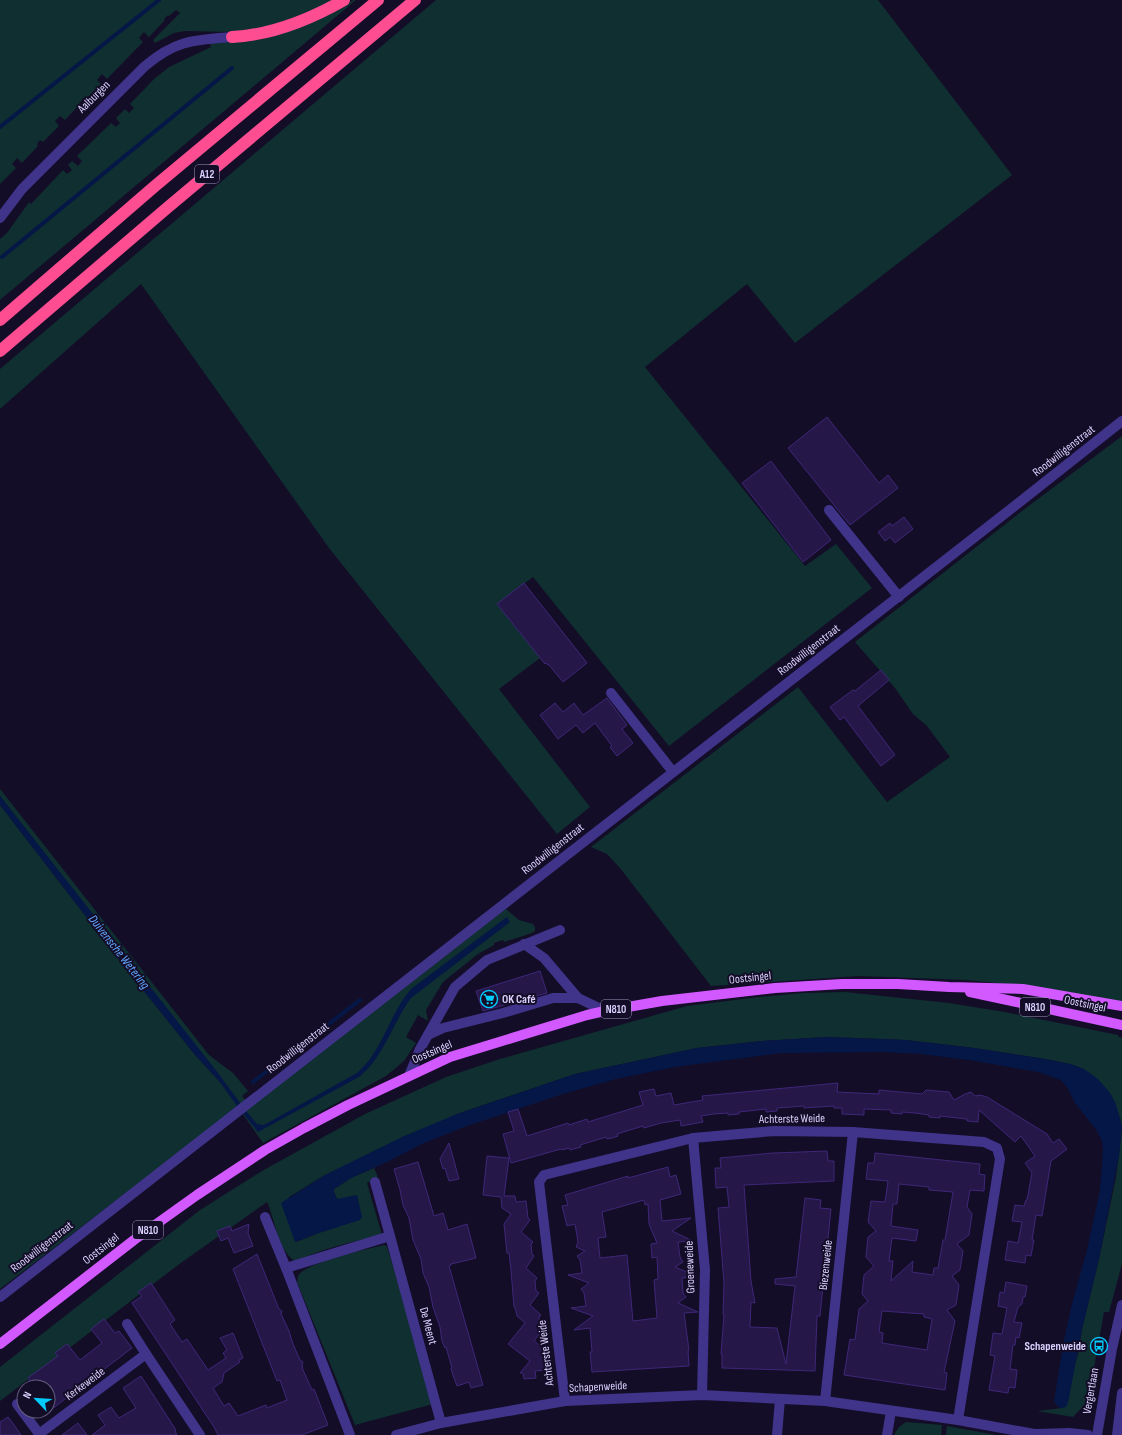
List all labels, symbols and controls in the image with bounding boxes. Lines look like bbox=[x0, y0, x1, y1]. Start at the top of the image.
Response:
street label: Aalburgen bbox=[74, 78, 113, 117]
road number: A12 bbox=[195, 165, 219, 183]
street label: Roodwilligenstraat bbox=[1030, 422, 1098, 480]
street label: Roodwilligenstraat bbox=[775, 621, 843, 679]
street label: Roodwilligenstraat bbox=[519, 820, 587, 878]
water label: Duivensche Wetering bbox=[85, 912, 154, 993]
street label: Oostsingel bbox=[728, 968, 772, 988]
supermarket icon: OK Café bbox=[479, 989, 499, 1009]
place label: OK Café bbox=[502, 992, 536, 1007]
street label: Oostsingel bbox=[1063, 992, 1107, 1016]
road number: N810 bbox=[1020, 998, 1050, 1016]
road number: N810 bbox=[601, 1000, 631, 1018]
street label: Roodwilligenstraat bbox=[264, 1019, 332, 1077]
street label: Oostsingel bbox=[410, 1037, 454, 1067]
street label: Achterste Weide bbox=[758, 1111, 825, 1127]
street label: Roodwilligenstraat bbox=[8, 1218, 76, 1276]
road number: N810 bbox=[133, 1221, 163, 1239]
street label: Oostsingel bbox=[80, 1230, 122, 1268]
street label: Biezenweide bbox=[816, 1239, 836, 1291]
street label: Groeneweide bbox=[682, 1240, 698, 1294]
street label: De Meent bbox=[416, 1306, 440, 1347]
street label: Achterste Weide bbox=[535, 1319, 558, 1388]
bus stop icon: Schapenweide bbox=[1089, 1336, 1109, 1356]
place label: Schapenweide bbox=[1025, 1339, 1086, 1354]
street label: Kerkeweide bbox=[62, 1364, 108, 1404]
street label: Vergertlaan bbox=[1080, 1367, 1102, 1415]
street label: Schapenweide bbox=[569, 1378, 628, 1396]
north arrow bbox=[16, 1379, 56, 1419]
text: N bbox=[20, 1389, 35, 1400]

